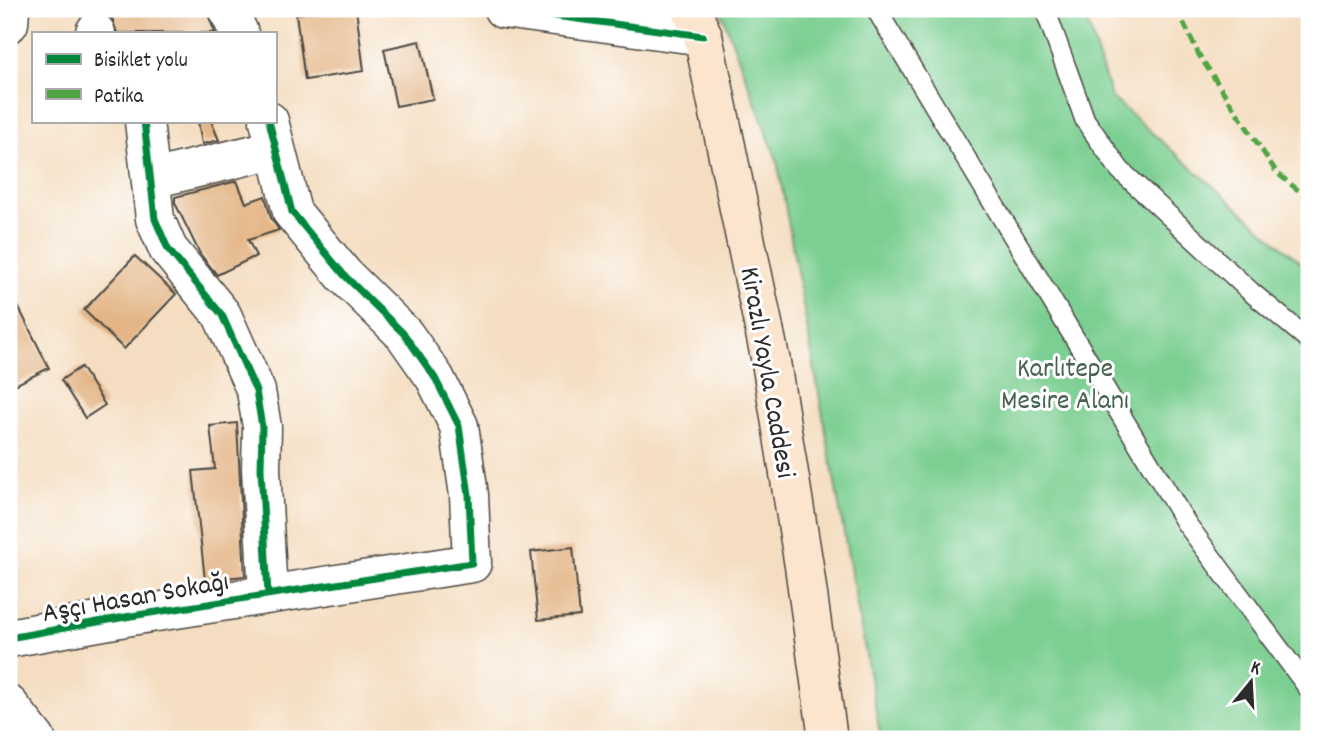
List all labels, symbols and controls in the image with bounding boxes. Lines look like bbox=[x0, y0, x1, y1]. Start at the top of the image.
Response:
legend bbox=[32, 32, 276, 122]
text: Bisiklet yolu bbox=[94, 47, 188, 77]
text: Patika bbox=[94, 83, 145, 113]
street label: Kirazlı Yayla Caddesi bbox=[727, 264, 803, 482]
park label: Karlıtepe Mesire Alanı bbox=[1001, 351, 1129, 423]
street label: Aşçı Hasan Sokağı bbox=[39, 564, 232, 636]
north arrow bbox=[1216, 646, 1286, 716]
text: K bbox=[1247, 655, 1264, 683]

